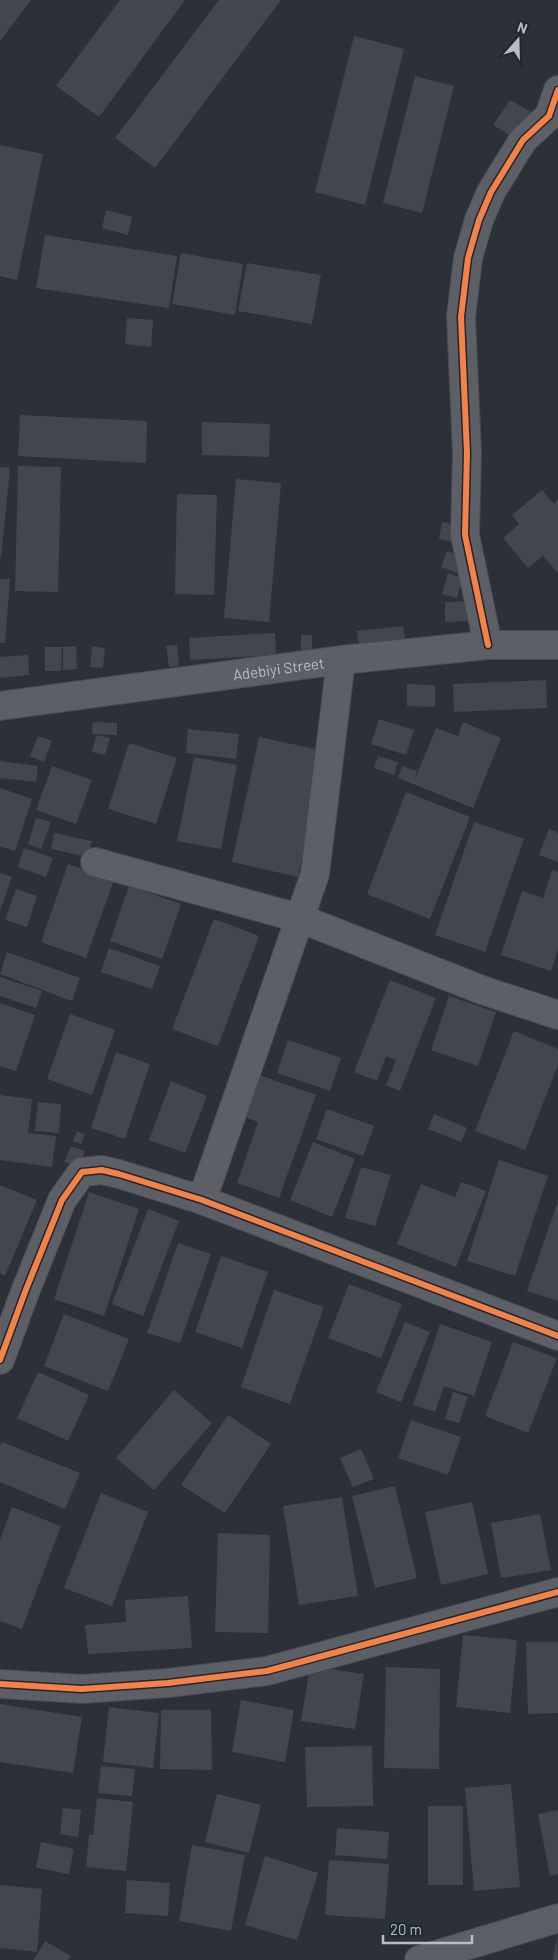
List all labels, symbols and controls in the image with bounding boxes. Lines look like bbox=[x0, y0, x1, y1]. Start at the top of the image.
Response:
north arrow bbox=[493, 15, 543, 65]
text: N bbox=[515, 18, 530, 37]
street label: Adebiyi Street bbox=[232, 653, 325, 683]
scale bar bbox=[383, 1912, 472, 1944]
text: 20 m bbox=[390, 1920, 422, 1938]

